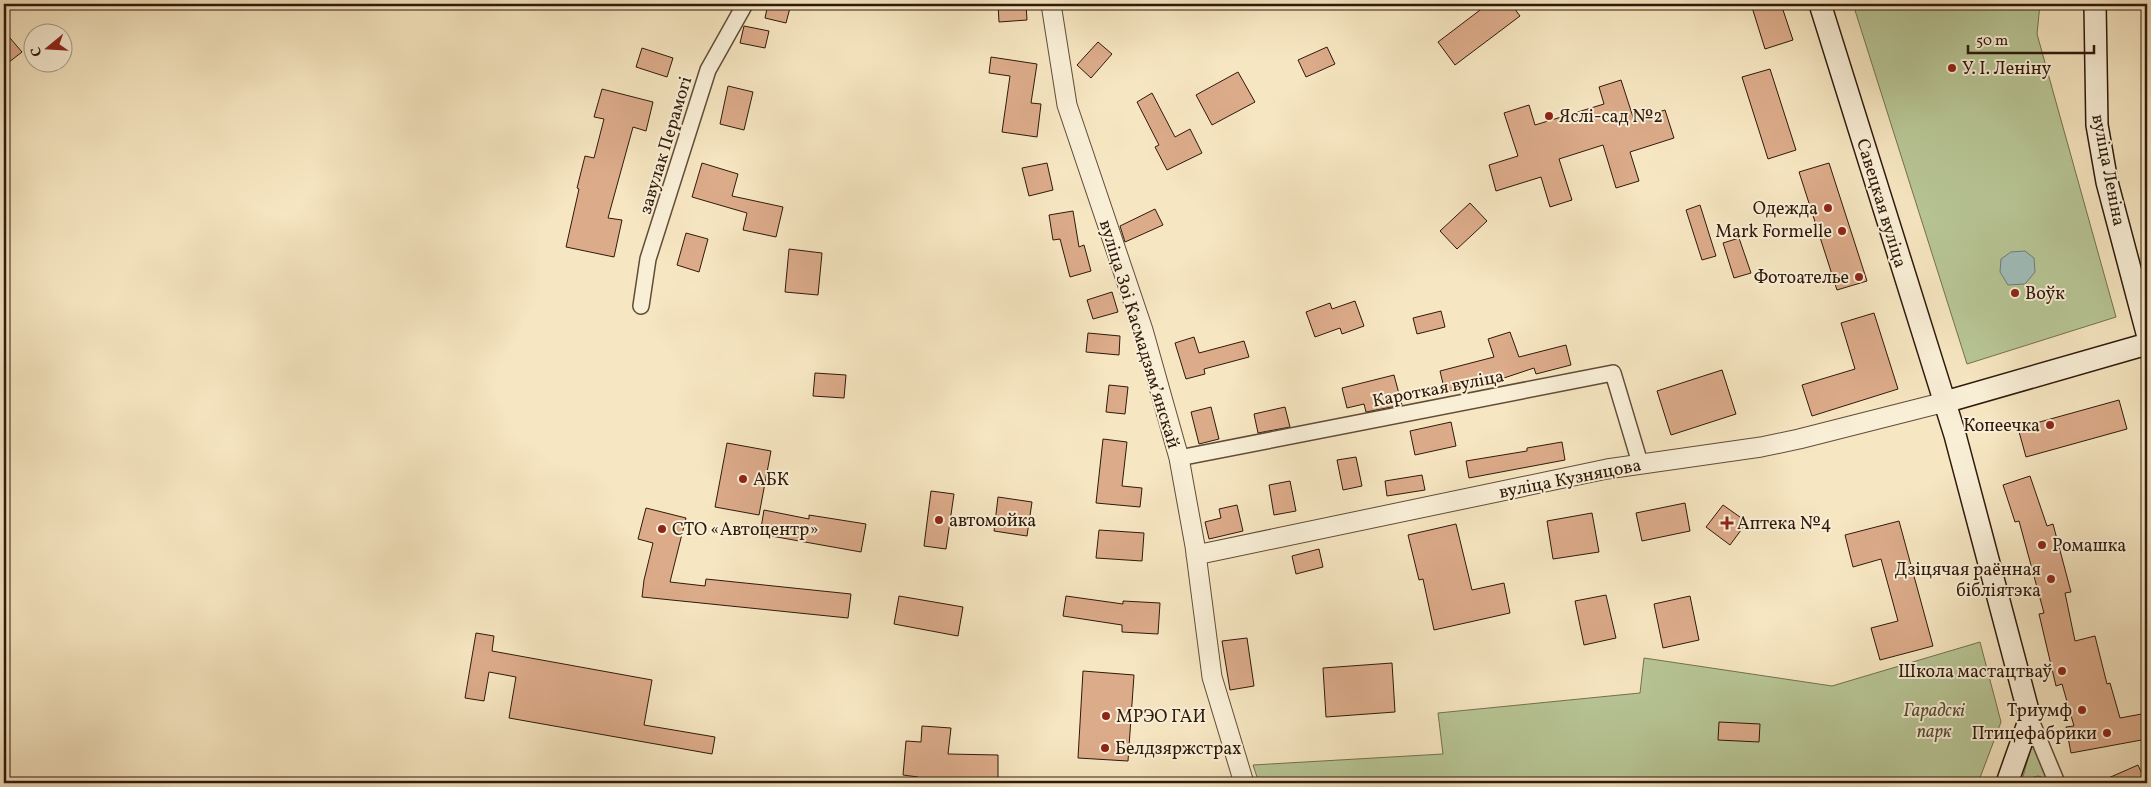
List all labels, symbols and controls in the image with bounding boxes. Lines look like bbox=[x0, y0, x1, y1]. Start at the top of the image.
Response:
north arrow bbox=[22, 22, 72, 72]
scale bar bbox=[1968, 22, 2095, 54]
text: 50 m bbox=[1976, 31, 2008, 52]
text: С bbox=[27, 44, 47, 59]
place label: У. І. Леніну bbox=[1962, 57, 2051, 82]
marker: У. І. Леніну bbox=[1946, 62, 1958, 74]
street label: завулак Перамогі bbox=[634, 74, 699, 217]
place label: Яслі-сад №2 bbox=[1559, 105, 1663, 130]
marker: Яслі-сад №2 bbox=[1543, 110, 1555, 122]
street label: вуліца Леніна bbox=[2084, 112, 2131, 228]
street label: Савецкая вуліца bbox=[1849, 136, 1912, 271]
place label: Одежда bbox=[1753, 197, 1818, 222]
marker: Одежда bbox=[1822, 202, 1834, 214]
street label: вуліца Зоі Касмадзямʼянскай bbox=[1092, 217, 1185, 452]
place label: Mark Formelle bbox=[1715, 220, 1832, 245]
marker: Mark Formelle bbox=[1836, 225, 1848, 237]
place label: Фотоателье bbox=[1754, 266, 1849, 291]
marker: Фотоателье bbox=[1853, 271, 1865, 283]
place label: Воўк bbox=[2025, 282, 2065, 307]
marker: Воўк bbox=[2009, 287, 2021, 299]
street label: Кароткая вуліца bbox=[1370, 364, 1506, 415]
place label: Копеечка bbox=[1963, 414, 2040, 439]
marker: Копеечка bbox=[2044, 419, 2056, 431]
street label: вуліца Кузняцова bbox=[1497, 453, 1643, 506]
place label: АБК bbox=[753, 468, 789, 493]
marker: АБК bbox=[737, 473, 749, 485]
place label: автомойка bbox=[949, 509, 1036, 534]
place label: Аптека №4 bbox=[1737, 512, 1832, 537]
marker: автомойка bbox=[933, 514, 945, 526]
marker: Аптека №4 bbox=[1721, 517, 1733, 529]
place label: СТО «Автоцентр» bbox=[672, 518, 819, 543]
marker: СТО «Автоцентр» bbox=[656, 523, 668, 535]
place label: Ромашка bbox=[2052, 534, 2126, 559]
marker: Ромашка bbox=[2036, 539, 2048, 551]
place label: Дзіцячая раённая бібліятэка bbox=[1895, 558, 2041, 604]
marker: Дзіцячая раённая бібліятэка bbox=[2045, 573, 2057, 585]
place label: Школа мастацтваў bbox=[1898, 660, 2052, 685]
marker: Школа мастацтваў bbox=[2056, 665, 2068, 677]
park label: Гарадскі парк bbox=[1903, 699, 1965, 745]
place label: Триумф bbox=[2007, 699, 2072, 724]
marker: Триумф bbox=[2076, 704, 2088, 716]
place label: МРЭО ГАИ bbox=[1116, 705, 1206, 730]
marker: МРЭО ГАИ bbox=[1100, 710, 1112, 722]
place label: Птицефабрики bbox=[1972, 722, 2097, 747]
marker: Птицефабрики bbox=[2101, 727, 2113, 739]
place label: Белдзяржстрах bbox=[1115, 737, 1241, 762]
marker: Белдзяржстрах bbox=[1099, 742, 1111, 754]

